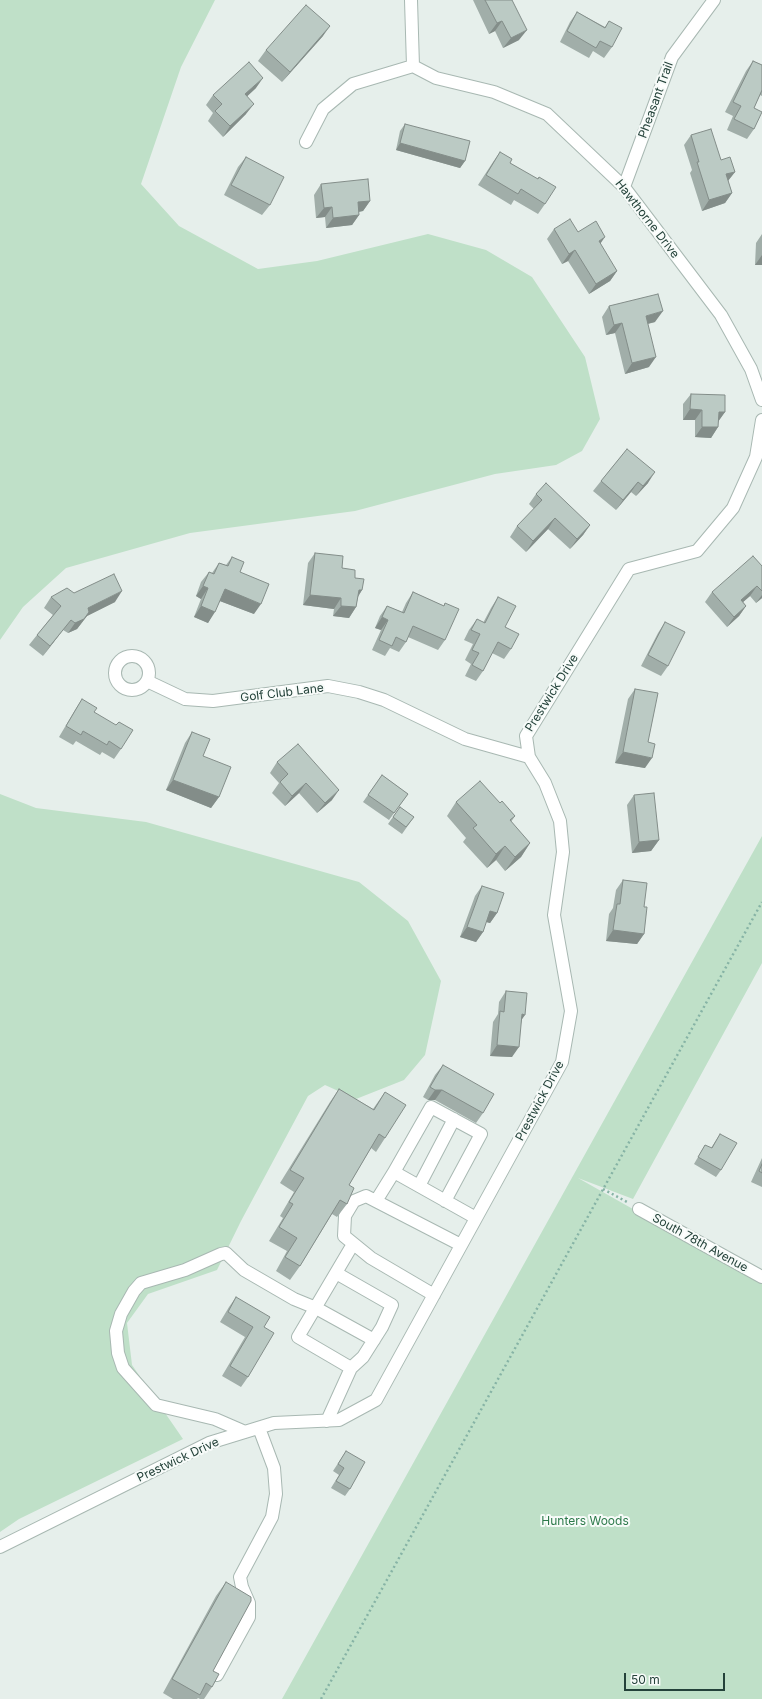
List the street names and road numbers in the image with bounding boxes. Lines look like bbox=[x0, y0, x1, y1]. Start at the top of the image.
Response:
street label: Pheasant Trail bbox=[636, 60, 676, 140]
street label: Hawthorne Drive bbox=[612, 177, 682, 261]
street label: Prestwick Drive bbox=[522, 652, 582, 734]
street label: Golf Club Lane bbox=[239, 681, 325, 705]
street label: Prestwick Drive bbox=[513, 1058, 567, 1144]
street label: South 78th Avenue bbox=[650, 1211, 750, 1275]
street label: Prestwick Drive bbox=[135, 1435, 221, 1485]

